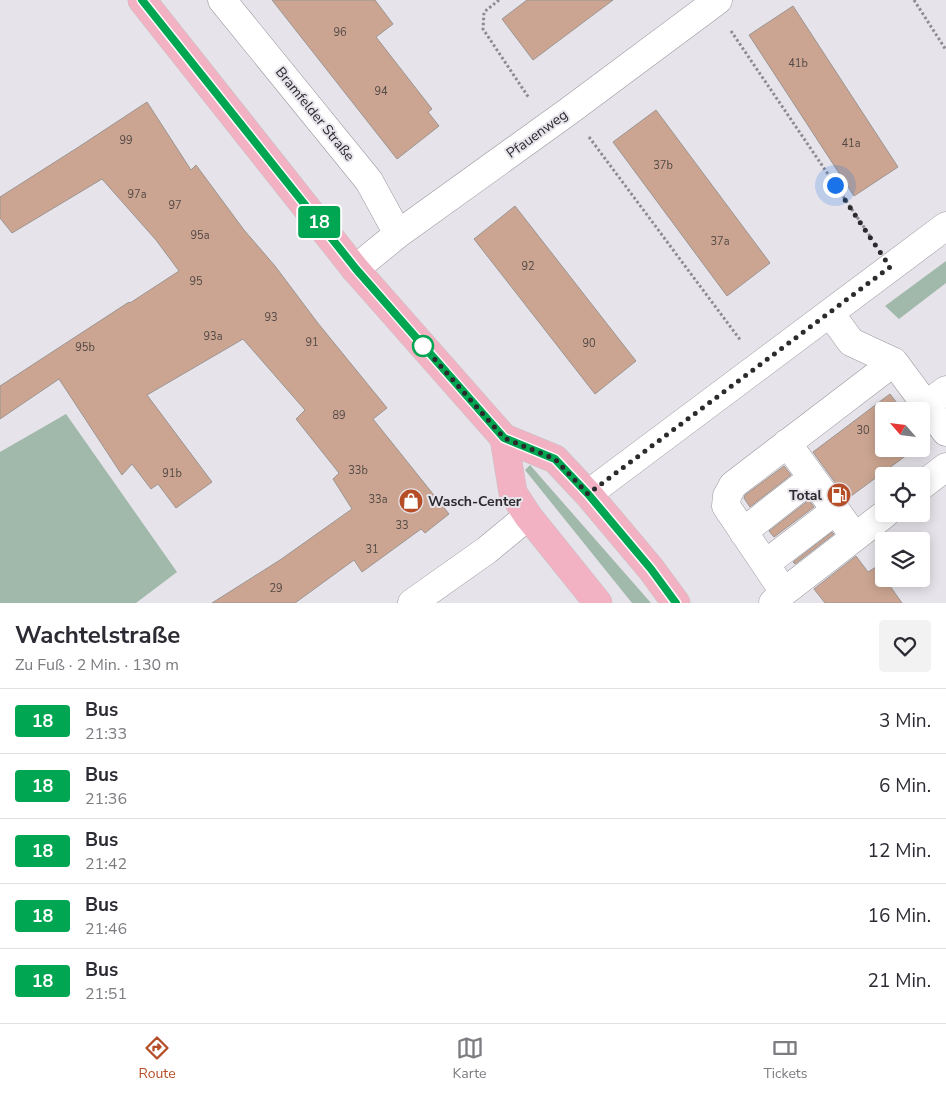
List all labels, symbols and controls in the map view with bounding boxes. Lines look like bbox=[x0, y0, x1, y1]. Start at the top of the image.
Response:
house number: 96 bbox=[333, 25, 347, 40]
house number: 41b bbox=[788, 56, 808, 71]
street label: Bramfelder Straße bbox=[271, 63, 359, 165]
house number: 94 bbox=[374, 84, 388, 99]
street label: Pfauenweg bbox=[503, 105, 571, 163]
house number: 99 bbox=[119, 133, 133, 148]
house number: 41a bbox=[841, 136, 861, 151]
house number: 37b bbox=[653, 158, 673, 173]
your location bbox=[823, 173, 848, 198]
house number: 97a bbox=[127, 187, 147, 202]
house number: 97 bbox=[168, 198, 182, 213]
line badge: 18 bbox=[296, 206, 342, 238]
text: 18 bbox=[308, 210, 330, 234]
house number: 95a bbox=[190, 228, 210, 243]
house number: 37a bbox=[710, 234, 730, 249]
house number: 92 bbox=[521, 259, 535, 274]
house number: 95 bbox=[189, 274, 203, 289]
house number: 93 bbox=[264, 310, 278, 325]
house number: 93a bbox=[203, 329, 223, 344]
house number: 91 bbox=[305, 335, 319, 350]
unlabelled marker bbox=[412, 335, 434, 357]
house number: 90 bbox=[582, 336, 596, 351]
house number: 95b bbox=[75, 340, 95, 355]
north arrow bbox=[875, 402, 930, 458]
map controls bbox=[875, 402, 930, 587]
house number: 89 bbox=[332, 408, 346, 423]
house number: 30 bbox=[856, 423, 870, 438]
house number: 33b bbox=[348, 463, 368, 478]
house number: 91b bbox=[162, 466, 182, 481]
button: locate bbox=[875, 467, 930, 522]
fuel station icon: Total bbox=[826, 482, 852, 508]
place label: Total bbox=[789, 486, 823, 505]
shop icon: Wasch-Center bbox=[398, 488, 424, 514]
house number: 33a bbox=[368, 492, 388, 507]
place label: Wasch-Center bbox=[428, 492, 522, 511]
house number: 33 bbox=[395, 518, 409, 533]
button: layers bbox=[875, 532, 930, 587]
house number: 31 bbox=[365, 542, 379, 557]
house number: 29 bbox=[269, 581, 283, 596]
text: Wachtelstraße bbox=[15, 619, 180, 651]
button: heart bbox=[879, 620, 931, 672]
text: Zu Fuß · 2 Min. · 130 m bbox=[15, 654, 179, 676]
text: Bus bbox=[85, 697, 118, 723]
text: 3 Min. bbox=[879, 708, 931, 734]
text: 18 bbox=[32, 709, 53, 733]
text: 21:33 bbox=[85, 723, 127, 745]
text: Bus bbox=[85, 762, 118, 788]
text: 6 Min. bbox=[879, 773, 931, 799]
text: 18 bbox=[32, 774, 53, 798]
text: 21:36 bbox=[85, 788, 127, 810]
text: Bus bbox=[85, 827, 118, 853]
text: 12 Min. bbox=[868, 838, 931, 864]
text: 18 bbox=[32, 839, 53, 863]
text: 21:42 bbox=[85, 853, 127, 875]
text: Bus bbox=[85, 892, 118, 918]
text: 16 Min. bbox=[868, 903, 931, 929]
text: 18 bbox=[32, 904, 53, 928]
text: 21:46 bbox=[85, 918, 127, 940]
text: Bus bbox=[85, 957, 118, 983]
text: 21 Min. bbox=[868, 968, 931, 994]
text: 18 bbox=[32, 969, 53, 993]
text: 21:51 bbox=[85, 983, 127, 1005]
tab: Route bbox=[138, 1034, 176, 1083]
tab: Karte bbox=[453, 1034, 486, 1083]
tab: Tickets bbox=[763, 1034, 807, 1083]

